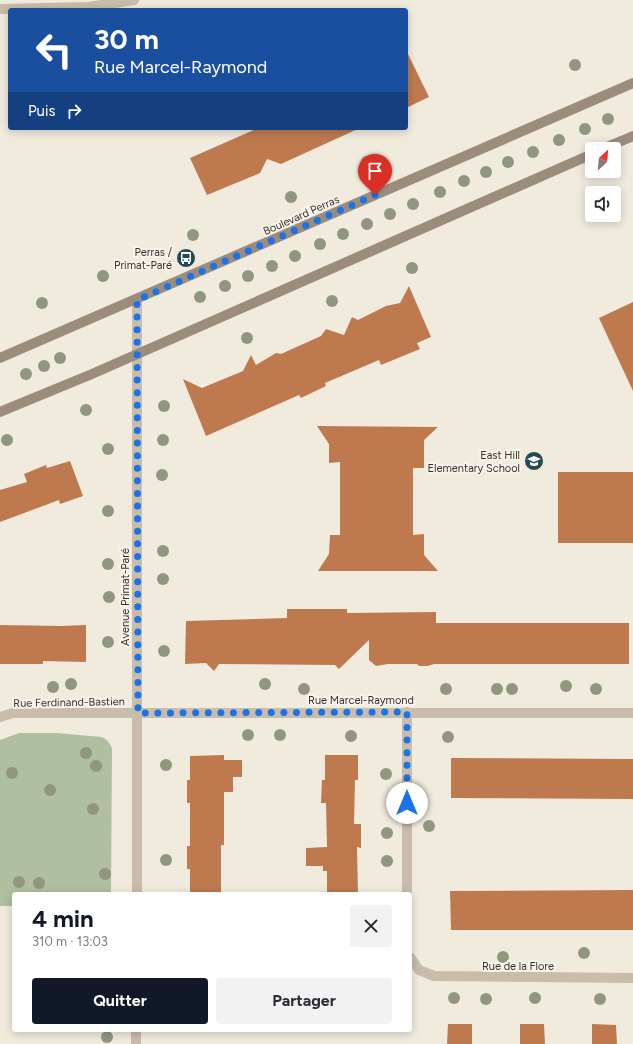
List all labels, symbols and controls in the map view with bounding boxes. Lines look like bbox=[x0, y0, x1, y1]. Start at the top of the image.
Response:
text: 30 m bbox=[94, 22, 159, 56]
icon: left bbox=[28, 24, 80, 76]
text: Rue Marcel-Raymond bbox=[94, 56, 267, 78]
icon: right bbox=[63, 100, 85, 122]
text: Puis bbox=[28, 102, 55, 120]
north arrow bbox=[585, 142, 621, 178]
map controls bbox=[585, 142, 621, 222]
pin bbox=[358, 154, 392, 195]
icon: arrive bbox=[364, 160, 386, 182]
button: sound bbox=[585, 186, 621, 222]
street label: Boulevard Perras bbox=[261, 193, 341, 238]
place label: Perras / Primat-Paré bbox=[114, 246, 173, 272]
bus stop icon: Perras / Primat-Paré bbox=[175, 247, 197, 269]
place label: East Hill Elementary School bbox=[428, 449, 520, 475]
school or university icon: East Hill Elementary School bbox=[523, 450, 545, 472]
street label: Avenue Primat-Paré bbox=[119, 548, 132, 646]
street label: Rue Marcel-Raymond bbox=[308, 694, 414, 707]
street label: Rue Ferdinand-Bastien bbox=[13, 695, 125, 710]
position arrow bbox=[386, 782, 428, 824]
text: 4 min bbox=[32, 904, 94, 933]
button: close bbox=[350, 905, 392, 947]
text: 310 m · 13:03 bbox=[32, 934, 108, 949]
street label: Rue de la Flore bbox=[482, 960, 554, 973]
button: Quitter bbox=[32, 978, 208, 1024]
button: Partager bbox=[216, 978, 392, 1024]

